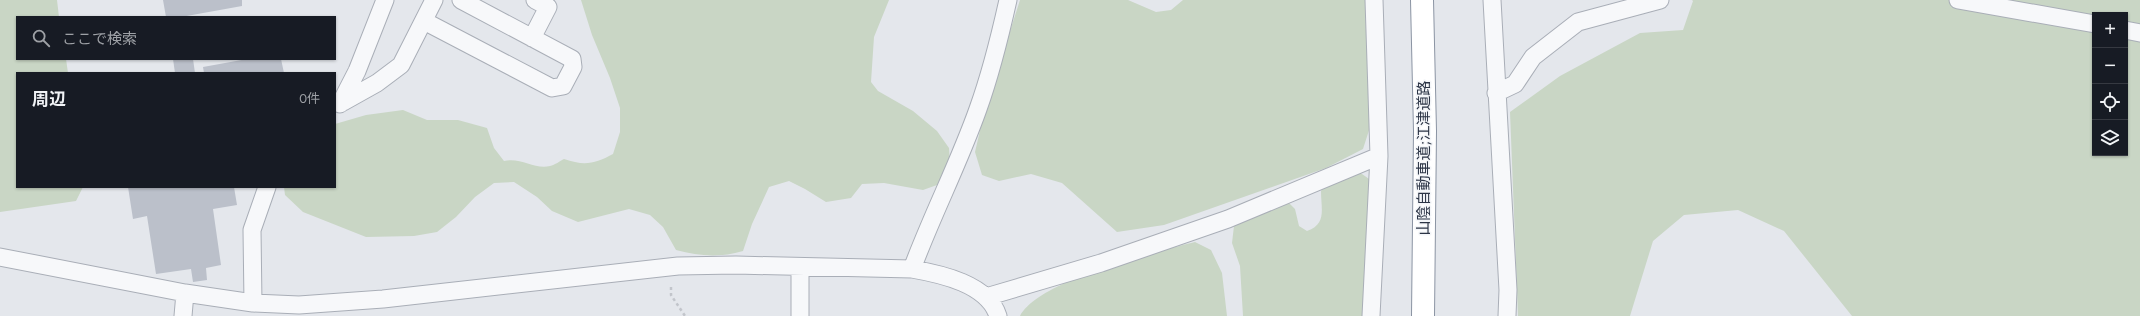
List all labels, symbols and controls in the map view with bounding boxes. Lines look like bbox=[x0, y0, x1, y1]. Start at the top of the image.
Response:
map controls bbox=[2092, 12, 2128, 156]
button: + bbox=[2092, 12, 2128, 48]
search box bbox=[16, 16, 336, 60]
icon: search bbox=[30, 27, 52, 49]
text: ここで検索 bbox=[62, 28, 137, 50]
button: − bbox=[2092, 48, 2128, 84]
street label: 山陰自動車道;江津道路 bbox=[1413, 81, 1435, 235]
button: locate bbox=[2092, 84, 2128, 120]
text: 周辺 bbox=[32, 87, 66, 111]
text: 0件 bbox=[299, 89, 320, 108]
button: layers bbox=[2092, 120, 2128, 156]

